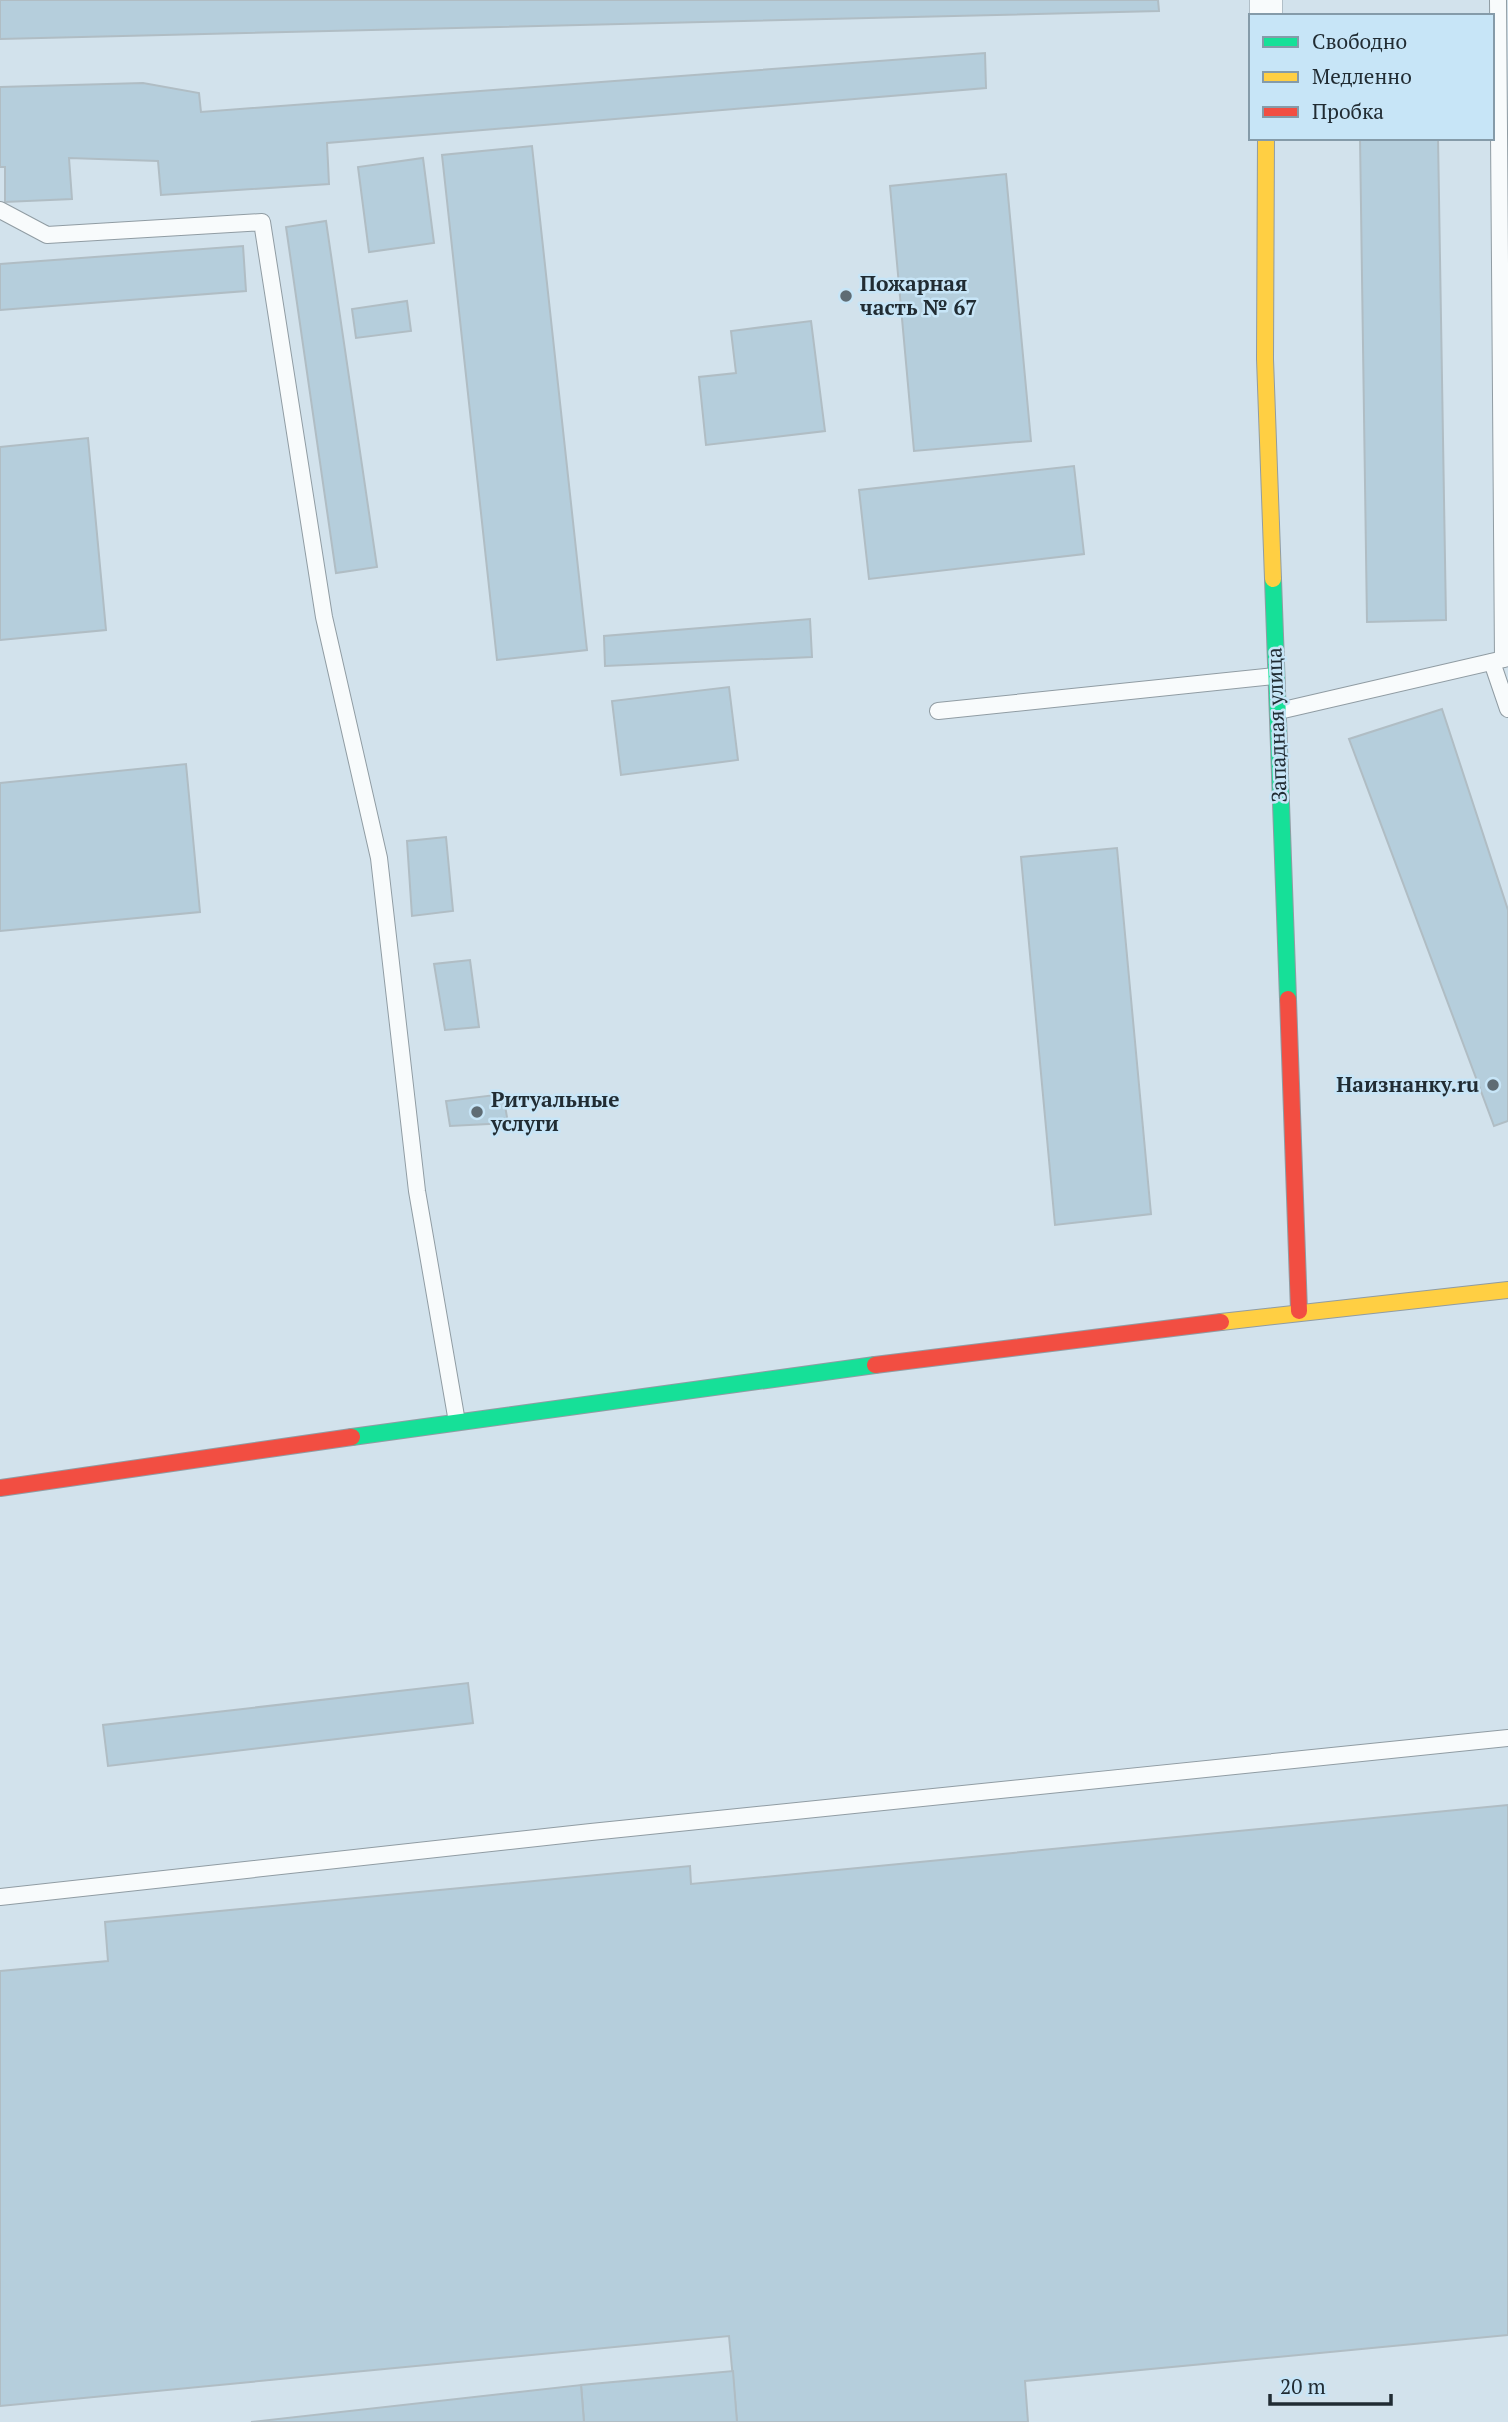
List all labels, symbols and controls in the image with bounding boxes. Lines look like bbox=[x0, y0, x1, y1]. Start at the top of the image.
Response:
legend bbox=[1249, 14, 1494, 140]
text: Свободно bbox=[1312, 27, 1407, 55]
text: Медленно bbox=[1312, 62, 1412, 90]
text: Пробка bbox=[1312, 97, 1384, 125]
place label: Пожарная часть № 67 bbox=[860, 269, 977, 321]
marker: Пожарная часть № 67 bbox=[838, 288, 854, 304]
street label: Западная улица bbox=[1259, 647, 1293, 803]
place label: Наизнанку.ru bbox=[1336, 1070, 1479, 1098]
marker: Наизнанку.ru bbox=[1485, 1077, 1501, 1093]
place label: Ритуальные услуги bbox=[490, 1085, 619, 1137]
marker: Ритуальные услуги bbox=[469, 1104, 485, 1120]
scale bar bbox=[1270, 2362, 1391, 2406]
text: 20 m bbox=[1280, 2372, 1326, 2400]

